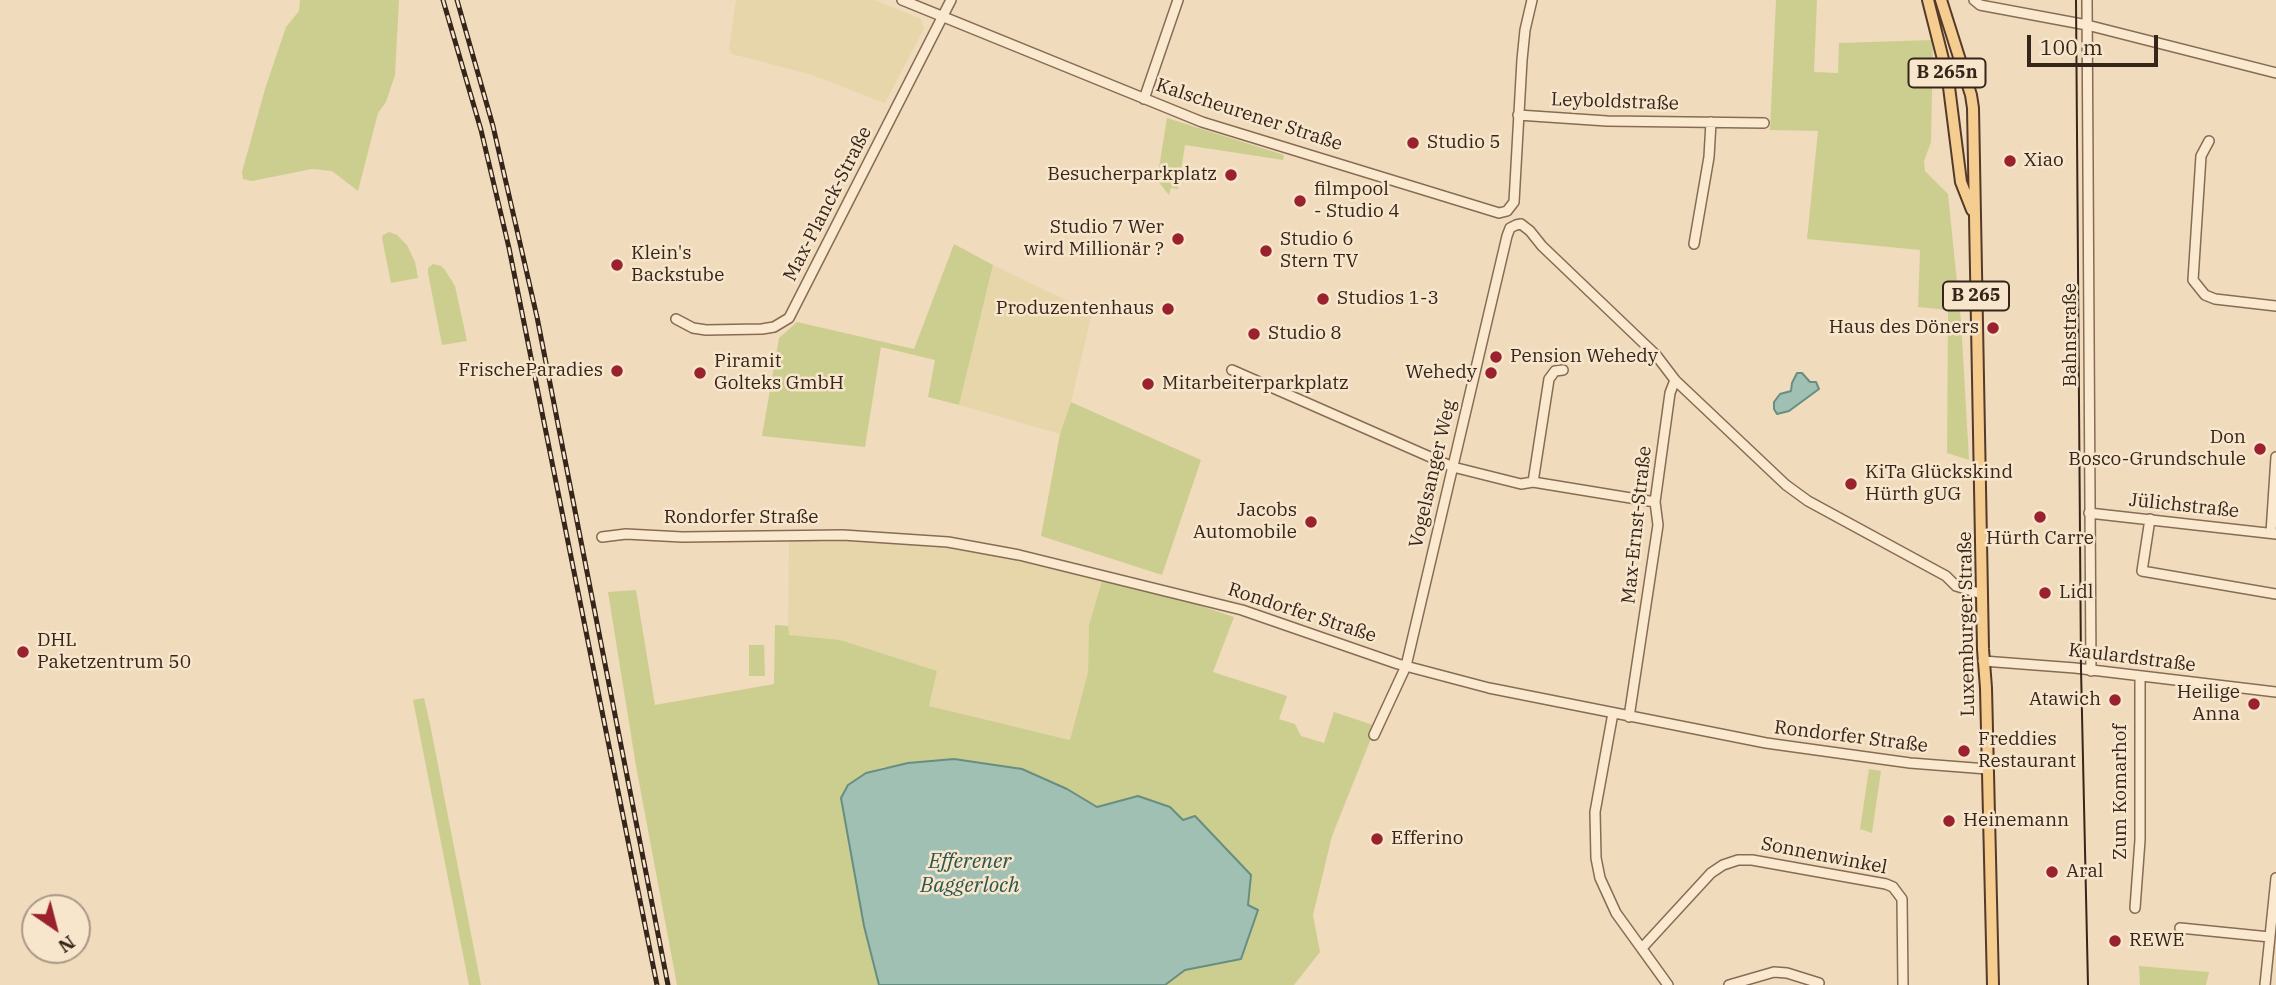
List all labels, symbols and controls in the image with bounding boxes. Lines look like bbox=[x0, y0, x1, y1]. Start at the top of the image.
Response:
scale bar bbox=[2031, 21, 2162, 65]
text: 100 m bbox=[2040, 33, 2103, 61]
road number: B 265n bbox=[1909, 58, 1986, 88]
street label: Kalscheurener Straße bbox=[1153, 74, 1345, 156]
street label: Leyboldstraße bbox=[1551, 88, 1679, 116]
street label: Max-Planck-Straße bbox=[779, 123, 877, 285]
place label: Studio 5 bbox=[1427, 132, 1501, 154]
marker: Studio 5 bbox=[1405, 135, 1421, 151]
place label: Xiao bbox=[2024, 150, 2064, 172]
marker: Xiao bbox=[2002, 153, 2018, 169]
place label: Besucherparkplatz bbox=[1047, 164, 1217, 186]
marker: Besucherparkplatz bbox=[1223, 167, 1239, 183]
place label: filmpool - Studio 4 bbox=[1314, 179, 1400, 223]
marker: filmpool - Studio 4 bbox=[1292, 193, 1308, 209]
place label: Studio 7 Wer wird Millionär ? bbox=[1024, 217, 1164, 261]
place label: Studio 6 Stern TV bbox=[1280, 229, 1358, 273]
marker: Studio 7 Wer wird Millionär ? bbox=[1170, 231, 1186, 247]
place label: Klein's Backstube bbox=[631, 243, 724, 287]
marker: Studio 6 Stern TV bbox=[1258, 243, 1274, 259]
marker: Klein's Backstube bbox=[609, 257, 625, 273]
road number: B 265 bbox=[1943, 282, 2009, 310]
street label: Bahnstraße bbox=[2060, 283, 2082, 387]
place label: Studios 1-3 bbox=[1337, 288, 1439, 310]
marker: Studios 1-3 bbox=[1315, 291, 1331, 307]
place label: Produzentenhaus bbox=[996, 298, 1154, 320]
marker: Produzentenhaus bbox=[1160, 301, 1176, 317]
place label: Haus des Döners bbox=[1829, 317, 1979, 339]
marker: Haus des Döners bbox=[1985, 320, 2001, 336]
place label: Studio 8 bbox=[1268, 323, 1342, 345]
marker: Studio 8 bbox=[1246, 326, 1262, 342]
place label: Pension Wehedy bbox=[1510, 346, 1658, 368]
marker: Pension Wehedy bbox=[1488, 349, 1504, 365]
place label: Piramit Golteks GmbH bbox=[714, 351, 844, 395]
place label: FrischeParadies bbox=[458, 360, 603, 382]
place label: Wehedy bbox=[1405, 362, 1477, 384]
marker: FrischeParadies bbox=[609, 363, 625, 379]
marker: Piramit Golteks GmbH bbox=[692, 365, 708, 381]
marker: Wehedy bbox=[1483, 365, 1499, 381]
place label: Mitarbeiterparkplatz bbox=[1162, 373, 1349, 395]
marker: Mitarbeiterparkplatz bbox=[1140, 376, 1156, 392]
street label: Vogelsanger Weg bbox=[1405, 398, 1461, 550]
place label: Don Bosco-Grundschule bbox=[2068, 427, 2246, 471]
marker: Don Bosco-Grundschule bbox=[2252, 441, 2268, 457]
street label: Max-Ernst-Straße bbox=[1617, 445, 1657, 605]
place label: KiTa Glückskind Hürth gUG bbox=[1865, 462, 2013, 506]
marker: KiTa Glückskind Hürth gUG bbox=[1843, 476, 1859, 492]
street label: Jülichstraße bbox=[2128, 489, 2240, 523]
place label: Jacobs Automobile bbox=[1193, 500, 1297, 544]
street label: Rondorfer Straße bbox=[664, 507, 818, 529]
marker: Hürth Carre bbox=[2032, 509, 2048, 525]
marker: Jacobs Automobile bbox=[1303, 514, 1319, 530]
place label: Hürth Carre bbox=[1986, 528, 2094, 550]
street label: Luxemburger Straße bbox=[1954, 531, 1980, 717]
street label: Rondorfer Straße bbox=[1225, 578, 1379, 648]
place label: Lidl bbox=[2059, 582, 2094, 604]
marker: Lidl bbox=[2037, 585, 2053, 601]
place label: DHL Paketzentrum 50 bbox=[37, 630, 191, 674]
street label: Kaulardstraße bbox=[2067, 639, 2197, 677]
marker: DHL Paketzentrum 50 bbox=[15, 644, 31, 660]
place label: Heilige Anna bbox=[2177, 682, 2240, 726]
place label: Atawich bbox=[2029, 689, 2101, 711]
marker: Atawich bbox=[2107, 692, 2123, 708]
marker: Heilige Anna bbox=[2246, 696, 2262, 712]
street label: Rondorfer Straße bbox=[1773, 716, 1929, 758]
street label: Zum Komarhof bbox=[2110, 724, 2132, 860]
place label: Freddies Restaurant bbox=[1978, 729, 2076, 773]
marker: Freddies Restaurant bbox=[1956, 743, 1972, 759]
place label: Heinemann bbox=[1963, 810, 2069, 832]
marker: Heinemann bbox=[1941, 813, 1957, 829]
place label: Efferino bbox=[1391, 828, 1464, 850]
marker: Efferino bbox=[1369, 831, 1385, 847]
street label: Sonnenwinkel bbox=[1759, 833, 1889, 879]
water label: Efferener Baggerloch bbox=[920, 849, 1020, 899]
place label: Aral bbox=[2066, 861, 2104, 883]
marker: Aral bbox=[2044, 864, 2060, 880]
north arrow bbox=[21, 894, 91, 964]
text: N bbox=[54, 930, 80, 959]
place label: REWE bbox=[2129, 930, 2185, 952]
marker: REWE bbox=[2107, 933, 2123, 949]

